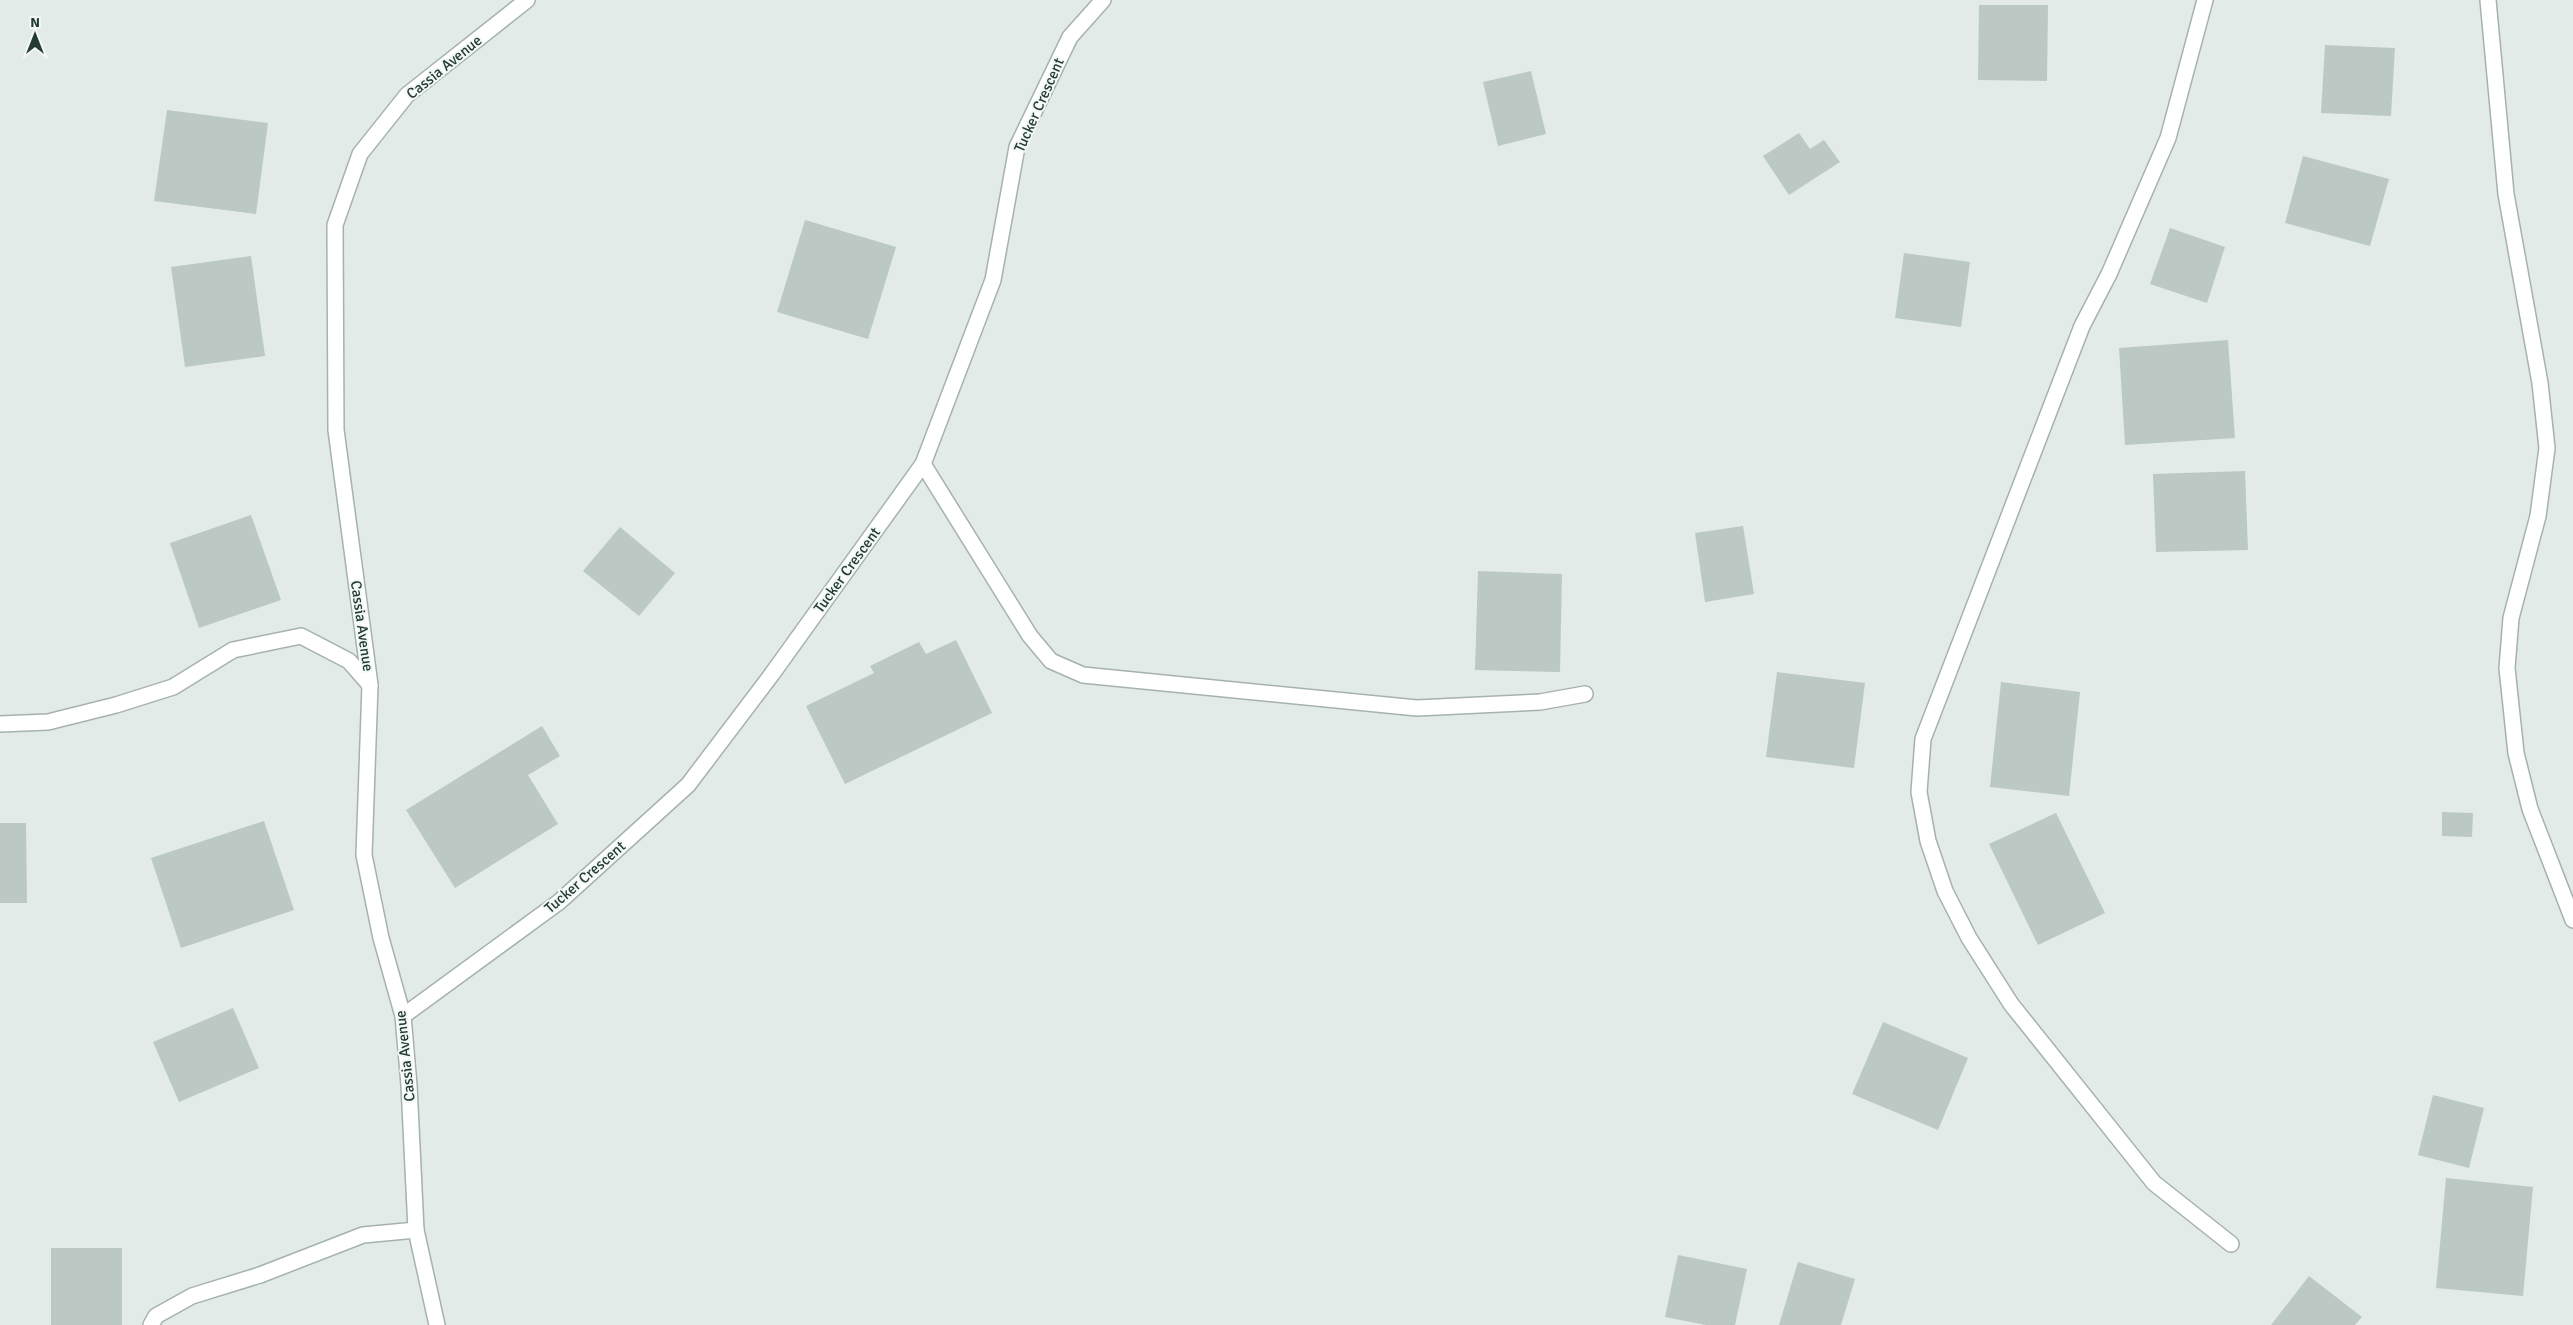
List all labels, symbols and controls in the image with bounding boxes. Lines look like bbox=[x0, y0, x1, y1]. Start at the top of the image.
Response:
north arrow bbox=[10, 10, 60, 60]
text: N bbox=[30, 14, 40, 31]
street label: Cassia Avenue bbox=[403, 31, 485, 103]
street label: Tucker Crescent bbox=[1010, 55, 1068, 155]
street label: Tucker Crescent bbox=[810, 524, 884, 616]
street label: Cassia Avenue bbox=[347, 579, 377, 673]
street label: Tucker Crescent bbox=[541, 837, 629, 917]
street label: Cassia Avenue bbox=[391, 1010, 419, 1102]

